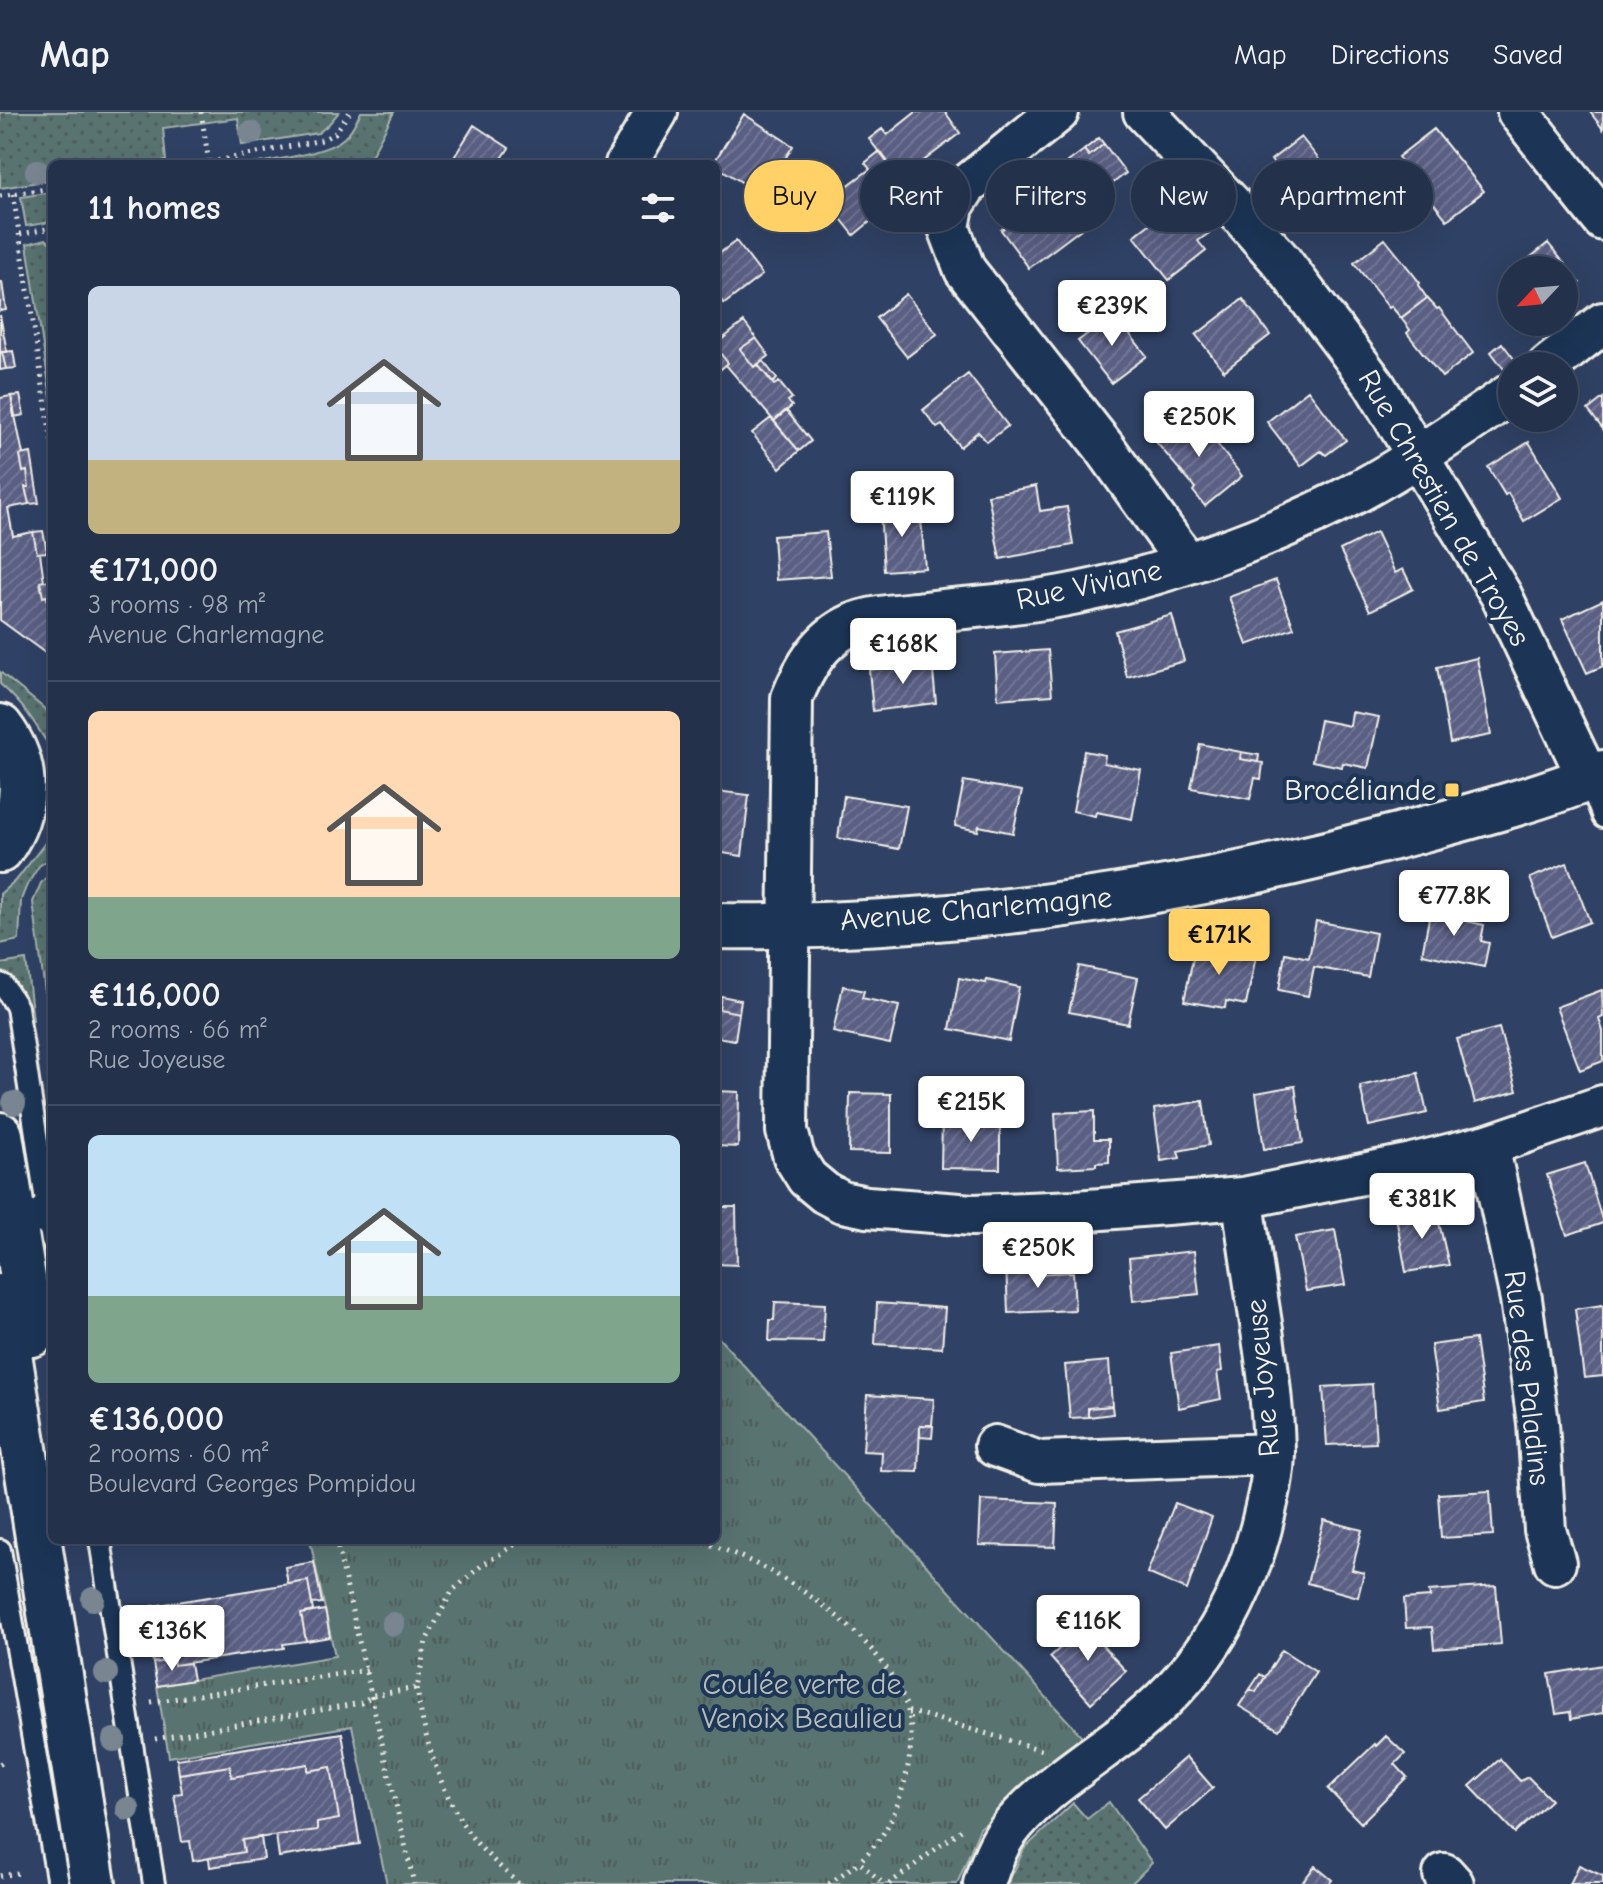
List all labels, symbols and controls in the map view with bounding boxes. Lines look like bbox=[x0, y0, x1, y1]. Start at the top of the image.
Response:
text: Map bbox=[40, 33, 110, 77]
text: Map bbox=[1234, 39, 1287, 71]
text: Directions bbox=[1331, 39, 1449, 71]
text: Saved bbox=[1493, 39, 1563, 71]
chip: Buy bbox=[744, 160, 844, 232]
chip: Rent bbox=[860, 160, 970, 232]
chip: Filters bbox=[986, 160, 1115, 232]
chip: New bbox=[1131, 160, 1236, 232]
chip: Apartment bbox=[1252, 160, 1433, 232]
icon: filters bbox=[636, 186, 680, 230]
text: 11 homes bbox=[88, 188, 221, 228]
north arrow bbox=[1498, 256, 1578, 336]
map controls bbox=[1498, 256, 1578, 432]
pin: €239K bbox=[1056, 280, 1168, 348]
text: €239K bbox=[1076, 291, 1148, 321]
icon: home bbox=[312, 338, 456, 482]
button: layers bbox=[1498, 352, 1578, 432]
street label: Rue Chrestien de Troyes bbox=[1351, 364, 1537, 652]
pin: €250K bbox=[1143, 391, 1255, 459]
text: €250K bbox=[1162, 402, 1236, 432]
pin: €119K bbox=[846, 471, 958, 539]
text: €119K bbox=[869, 482, 935, 512]
text: €171,000 bbox=[88, 550, 218, 590]
street label: Rue Viviane bbox=[1013, 553, 1165, 617]
text: 3 rooms · 98 m² bbox=[88, 590, 265, 620]
pin: €168K bbox=[847, 618, 959, 686]
text: Avenue Charlemagne bbox=[88, 620, 324, 650]
text: €168K bbox=[868, 629, 938, 659]
icon: home bbox=[312, 763, 456, 907]
place label: Brocéliande bbox=[1284, 773, 1436, 808]
marker: Brocéliande bbox=[1443, 781, 1461, 799]
pin: €77.8K bbox=[1389, 870, 1519, 938]
street label: Avenue Charlemagne bbox=[839, 880, 1113, 938]
text: €77.8K bbox=[1417, 881, 1491, 911]
pin: €171K bbox=[1163, 909, 1275, 977]
text: €171K bbox=[1187, 920, 1251, 950]
text: €116,000 bbox=[88, 975, 221, 1015]
text: 2 rooms · 66 m² bbox=[88, 1015, 267, 1045]
text: Rue Joyeuse bbox=[88, 1045, 225, 1075]
pin: €215K bbox=[915, 1076, 1027, 1144]
text: €215K bbox=[936, 1087, 1006, 1117]
pin: €381K bbox=[1366, 1173, 1478, 1241]
text: €381K bbox=[1388, 1184, 1456, 1214]
icon: home bbox=[312, 1187, 456, 1331]
pin: €250K bbox=[982, 1222, 1094, 1290]
text: €250K bbox=[1001, 1233, 1075, 1263]
street label: Rue des Paladins bbox=[1496, 1268, 1558, 1488]
street label: Rue Joyeuse bbox=[1239, 1298, 1287, 1458]
text: €136,000 bbox=[88, 1399, 224, 1439]
text: 2 rooms · 60 m² bbox=[88, 1439, 269, 1469]
text: Boulevard Georges Pompidou bbox=[88, 1469, 416, 1499]
pin: €116K bbox=[1032, 1595, 1144, 1663]
pin: €136K bbox=[116, 1605, 228, 1673]
text: €116K bbox=[1055, 1606, 1121, 1636]
text: €136K bbox=[137, 1616, 207, 1646]
park label: Coulée verte de Venoix Beaulieu bbox=[702, 1667, 902, 1736]

